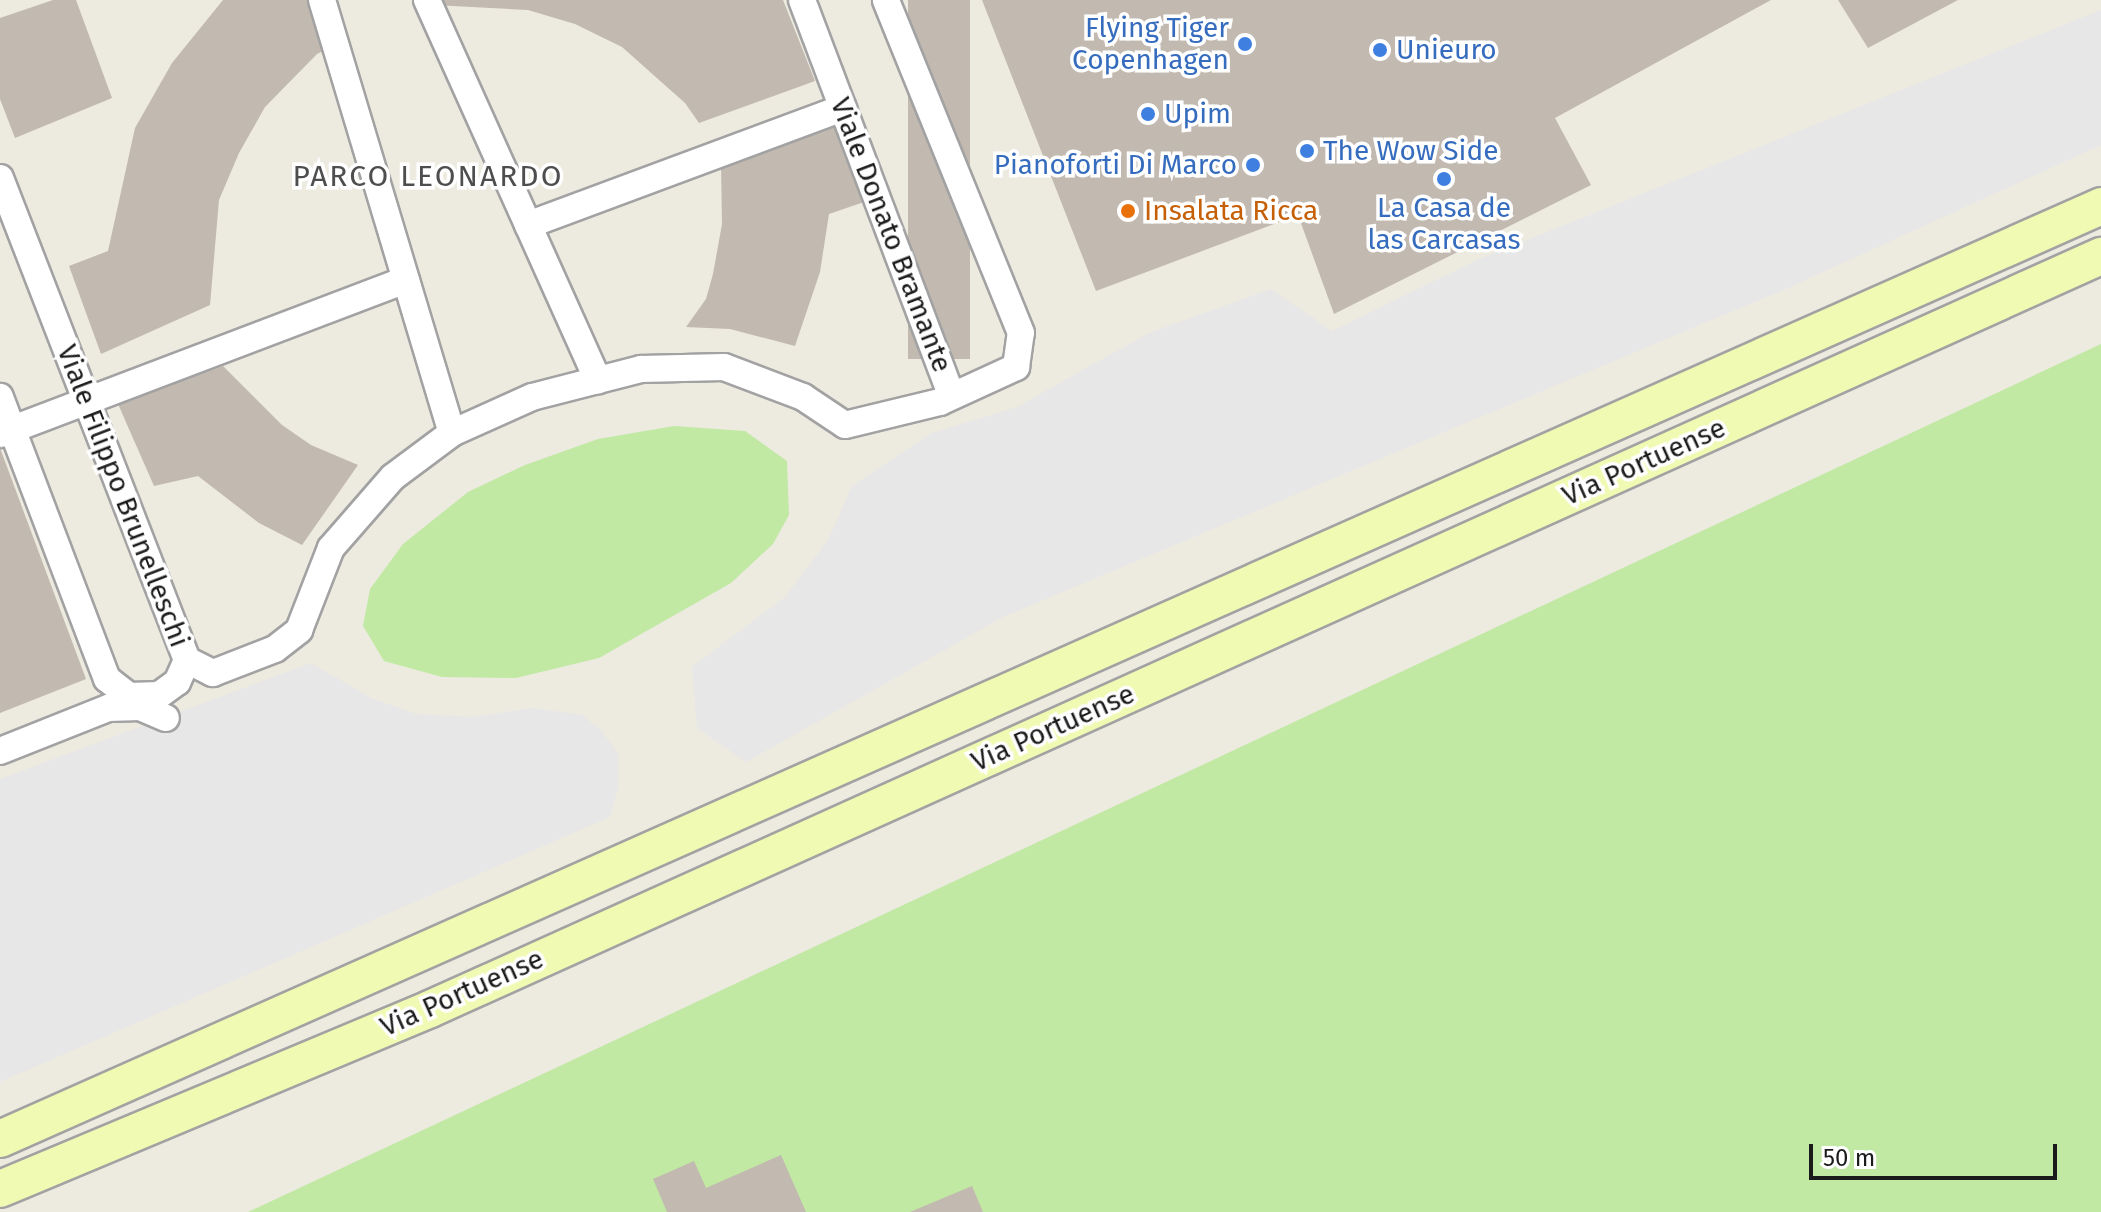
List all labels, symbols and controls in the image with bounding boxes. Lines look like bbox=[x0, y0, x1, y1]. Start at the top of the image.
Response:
place label: Flying Tiger Copenhagen bbox=[1072, 11, 1229, 77]
place label: Unieuro bbox=[1396, 33, 1497, 67]
marker: Flying Tiger Copenhagen bbox=[1236, 35, 1254, 53]
marker: Unieuro bbox=[1371, 41, 1389, 59]
street label: Viale Donato Bramante bbox=[823, 93, 959, 377]
place label: Upim bbox=[1164, 97, 1231, 131]
marker: Upim bbox=[1139, 105, 1157, 123]
place label: The Wow Side bbox=[1323, 134, 1498, 168]
marker: The Wow Side bbox=[1298, 142, 1316, 160]
place label: Pianoforti Di Marco bbox=[994, 148, 1237, 182]
marker: Pianoforti Di Marco bbox=[1244, 156, 1262, 174]
district label: PARCO LEONARDO bbox=[293, 158, 563, 194]
marker: La Casa de las Carcasas bbox=[1435, 170, 1453, 188]
place label: La Casa de las Carcasas bbox=[1368, 191, 1520, 257]
place label: Insalata Ricca bbox=[1144, 194, 1318, 228]
marker: Insalata Ricca bbox=[1119, 202, 1137, 220]
street label: Viale Filippo Brunelleschi bbox=[50, 340, 196, 652]
street label: Via Portuense bbox=[1557, 411, 1731, 513]
street label: Via Portuense bbox=[966, 677, 1140, 779]
street label: Via Portuense bbox=[375, 942, 549, 1044]
scale bar bbox=[1813, 1128, 2061, 1178]
text: 50 m bbox=[1823, 1144, 1875, 1172]

